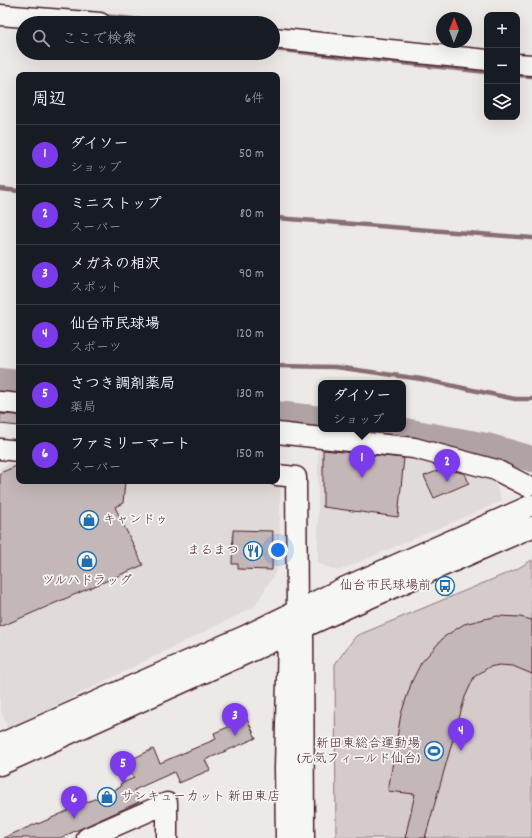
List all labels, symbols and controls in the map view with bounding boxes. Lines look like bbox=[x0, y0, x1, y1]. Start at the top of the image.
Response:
north arrow bbox=[436, 12, 472, 48]
map controls bbox=[484, 12, 520, 120]
button: + bbox=[484, 12, 520, 48]
search box bbox=[16, 16, 280, 60]
icon: search bbox=[30, 27, 52, 49]
text: ここで検索 bbox=[62, 29, 137, 51]
button: − bbox=[484, 48, 520, 84]
button: layers bbox=[484, 84, 520, 120]
text: 周辺 bbox=[32, 89, 66, 113]
text: 6件 bbox=[245, 90, 264, 109]
text: ダイソー bbox=[70, 134, 129, 156]
text: 1 bbox=[44, 145, 46, 164]
text: 50 m bbox=[239, 145, 264, 164]
text: ショップ bbox=[70, 159, 121, 178]
text: ミニストップ bbox=[70, 194, 162, 216]
text: 2 bbox=[42, 205, 48, 224]
text: 80 m bbox=[240, 205, 264, 224]
text: スーパー bbox=[70, 219, 121, 238]
text: メガネの相沢 bbox=[70, 254, 160, 276]
text: 3 bbox=[42, 265, 48, 284]
text: 90 m bbox=[239, 265, 264, 284]
text: スポット bbox=[70, 279, 122, 298]
text: 仙台市民球場 bbox=[70, 314, 160, 336]
text: 4 bbox=[42, 325, 48, 344]
text: 120 m bbox=[236, 325, 264, 344]
text: スポーツ bbox=[70, 339, 122, 358]
text: さつき調剤薬局 bbox=[70, 374, 175, 396]
popup bbox=[318, 380, 406, 432]
text: 5 bbox=[42, 385, 48, 404]
text: 130 m bbox=[236, 385, 264, 404]
text: ダイソー bbox=[333, 386, 391, 408]
text: 薬局 bbox=[70, 399, 96, 418]
text: ショップ bbox=[333, 411, 384, 430]
text: ファミリーマート bbox=[70, 434, 191, 456]
text: 6 bbox=[42, 445, 48, 464]
text: 150 m bbox=[236, 445, 264, 464]
pin: 1 bbox=[349, 445, 375, 478]
pin: 2 bbox=[434, 449, 460, 482]
text: スーパー bbox=[70, 459, 121, 478]
shop icon: キャンドゥ bbox=[78, 509, 100, 531]
place label: キャンドゥ bbox=[103, 511, 168, 530]
restaurant icon: まるまつ bbox=[242, 540, 264, 562]
your location bbox=[268, 540, 288, 560]
place label: まるまつ bbox=[187, 542, 239, 561]
shop icon: ツルハドラッグ bbox=[76, 550, 98, 572]
place label: ツルハドラッグ bbox=[42, 572, 132, 591]
bus stop icon: 仙台市民球場前 bbox=[434, 575, 456, 597]
place label: 仙台市民球場前 bbox=[340, 577, 431, 596]
pin: 3 bbox=[222, 703, 248, 736]
pin: 4 bbox=[448, 718, 474, 751]
place label: 新田東総合運動場 (元気フィールド仙台) bbox=[297, 735, 420, 769]
sports icon: 新田東総合運動場 (元気フィールド仙台) bbox=[423, 740, 445, 762]
pin: 5 bbox=[110, 751, 136, 784]
pin: 6 bbox=[61, 786, 87, 819]
shop icon: サンキューカット 新田東店 bbox=[96, 786, 118, 808]
place label: サンキューカット 新田東店 bbox=[121, 788, 280, 807]

